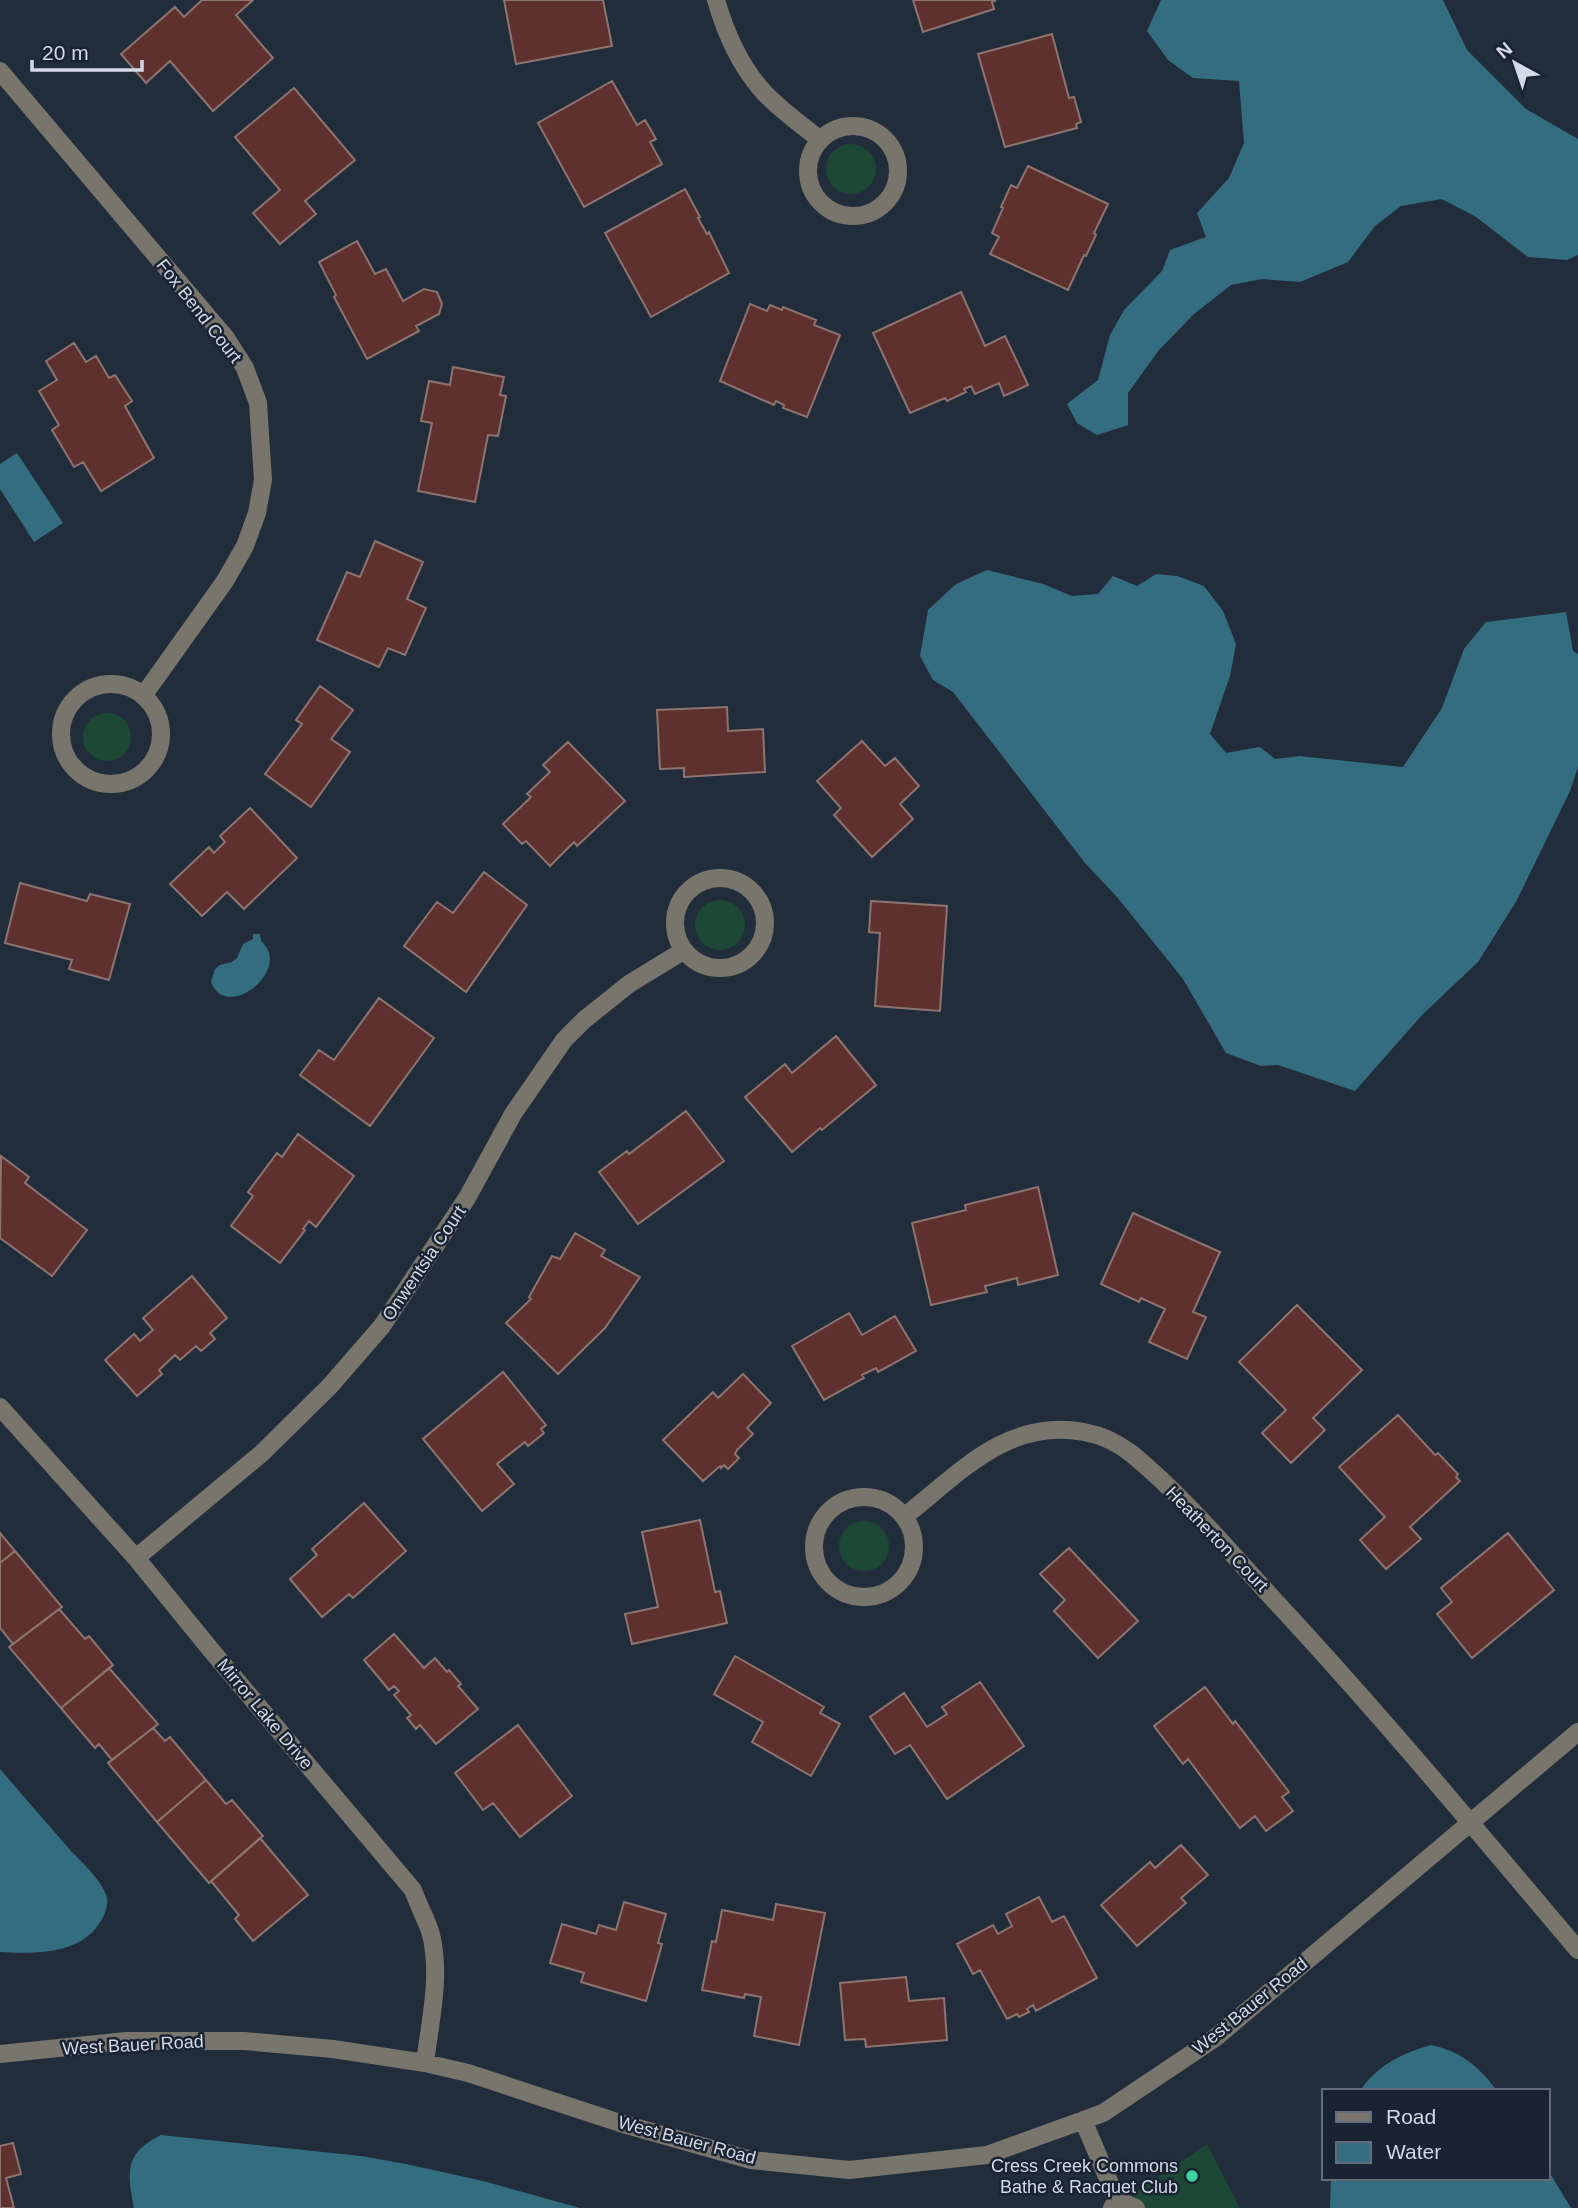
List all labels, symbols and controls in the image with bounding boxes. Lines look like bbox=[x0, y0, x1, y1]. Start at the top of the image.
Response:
scale bar bbox=[32, 28, 142, 72]
north arrow bbox=[1480, 28, 1550, 98]
text: N bbox=[1492, 38, 1516, 63]
text: 20 m bbox=[42, 41, 89, 64]
street label: Fox Bend Court bbox=[152, 255, 246, 367]
street label: Onwentsia Court bbox=[378, 1202, 470, 1324]
street label: Heatherton Court bbox=[1162, 1482, 1272, 1596]
street label: Mirror Lake Drive bbox=[213, 1655, 317, 1773]
street label: West Bauer Road bbox=[1189, 1954, 1311, 2058]
street label: West Bauer Road bbox=[62, 2031, 204, 2059]
legend bbox=[1322, 2089, 1550, 2180]
text: Road bbox=[1386, 2105, 1436, 2128]
street label: West Bauer Road bbox=[616, 2112, 758, 2168]
text: Water bbox=[1386, 2140, 1441, 2163]
place label: Cress Creek Commons Bathe & Racquet Club bbox=[991, 2156, 1178, 2197]
marker: Cress Creek Commons Bathe & Racquet Club bbox=[1184, 2168, 1200, 2184]

